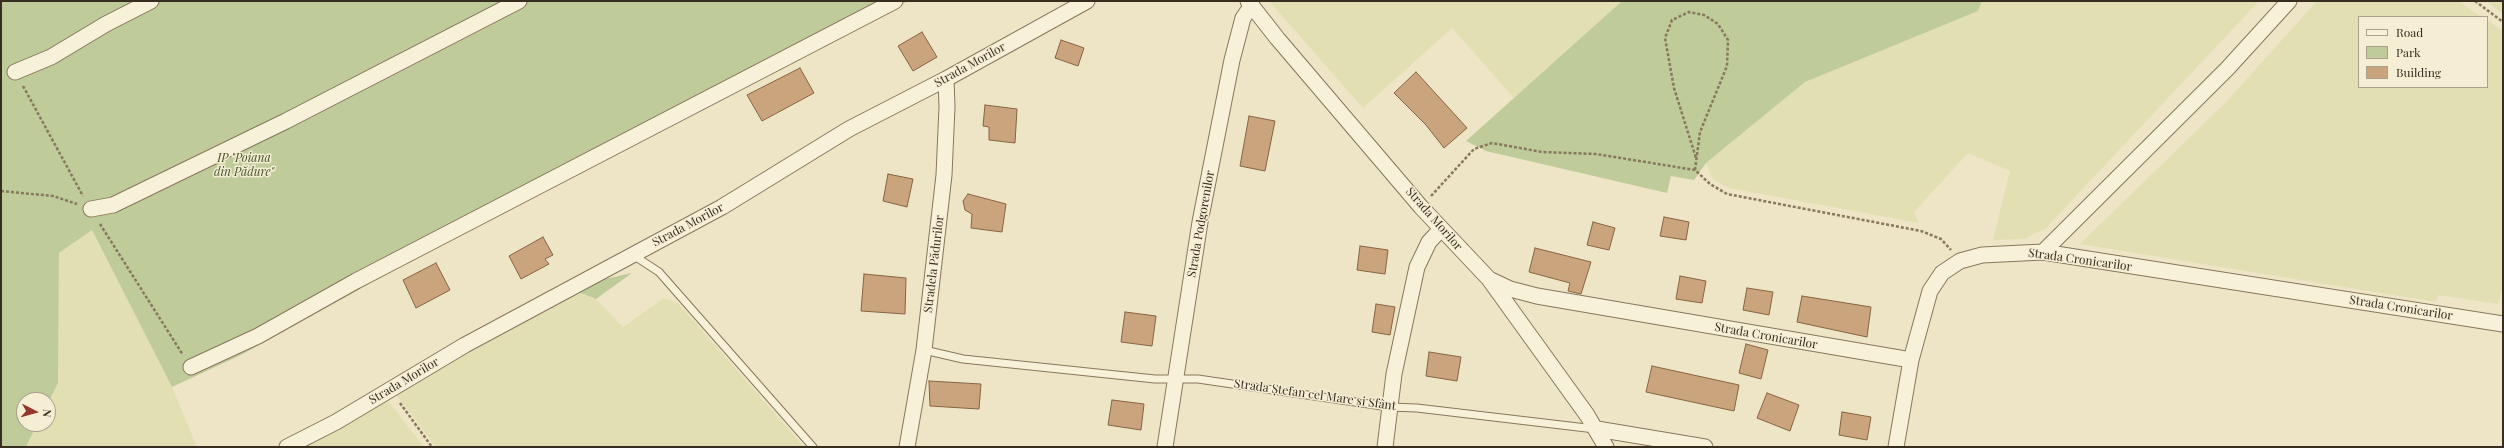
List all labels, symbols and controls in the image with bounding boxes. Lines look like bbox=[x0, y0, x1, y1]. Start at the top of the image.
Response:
legend bbox=[2358, 16, 2488, 88]
text: Road bbox=[2396, 24, 2423, 40]
street label: Strada Morilor bbox=[932, 40, 1008, 90]
text: Park bbox=[2396, 44, 2421, 60]
text: Building bbox=[2396, 64, 2441, 80]
park label: IP "Poiana din Pădure" bbox=[214, 151, 274, 179]
street label: Strada Podgorenilor bbox=[1185, 169, 1217, 279]
street label: Strada Morilor bbox=[1403, 185, 1465, 253]
street label: Strada Morilor bbox=[650, 200, 726, 250]
street label: Stradela Pădurilor bbox=[921, 214, 947, 314]
street label: Strada Cronicarilor bbox=[2027, 246, 2133, 274]
street label: Strada Cronicarilor bbox=[2348, 293, 2454, 323]
street label: Strada Cronicarilor bbox=[1713, 320, 1819, 352]
street label: Strada Morilor bbox=[366, 355, 442, 407]
street label: Strada Ștefan cel Mare și Sfânt bbox=[1233, 376, 1397, 414]
north arrow bbox=[16, 392, 56, 432]
text: N bbox=[40, 408, 55, 418]

